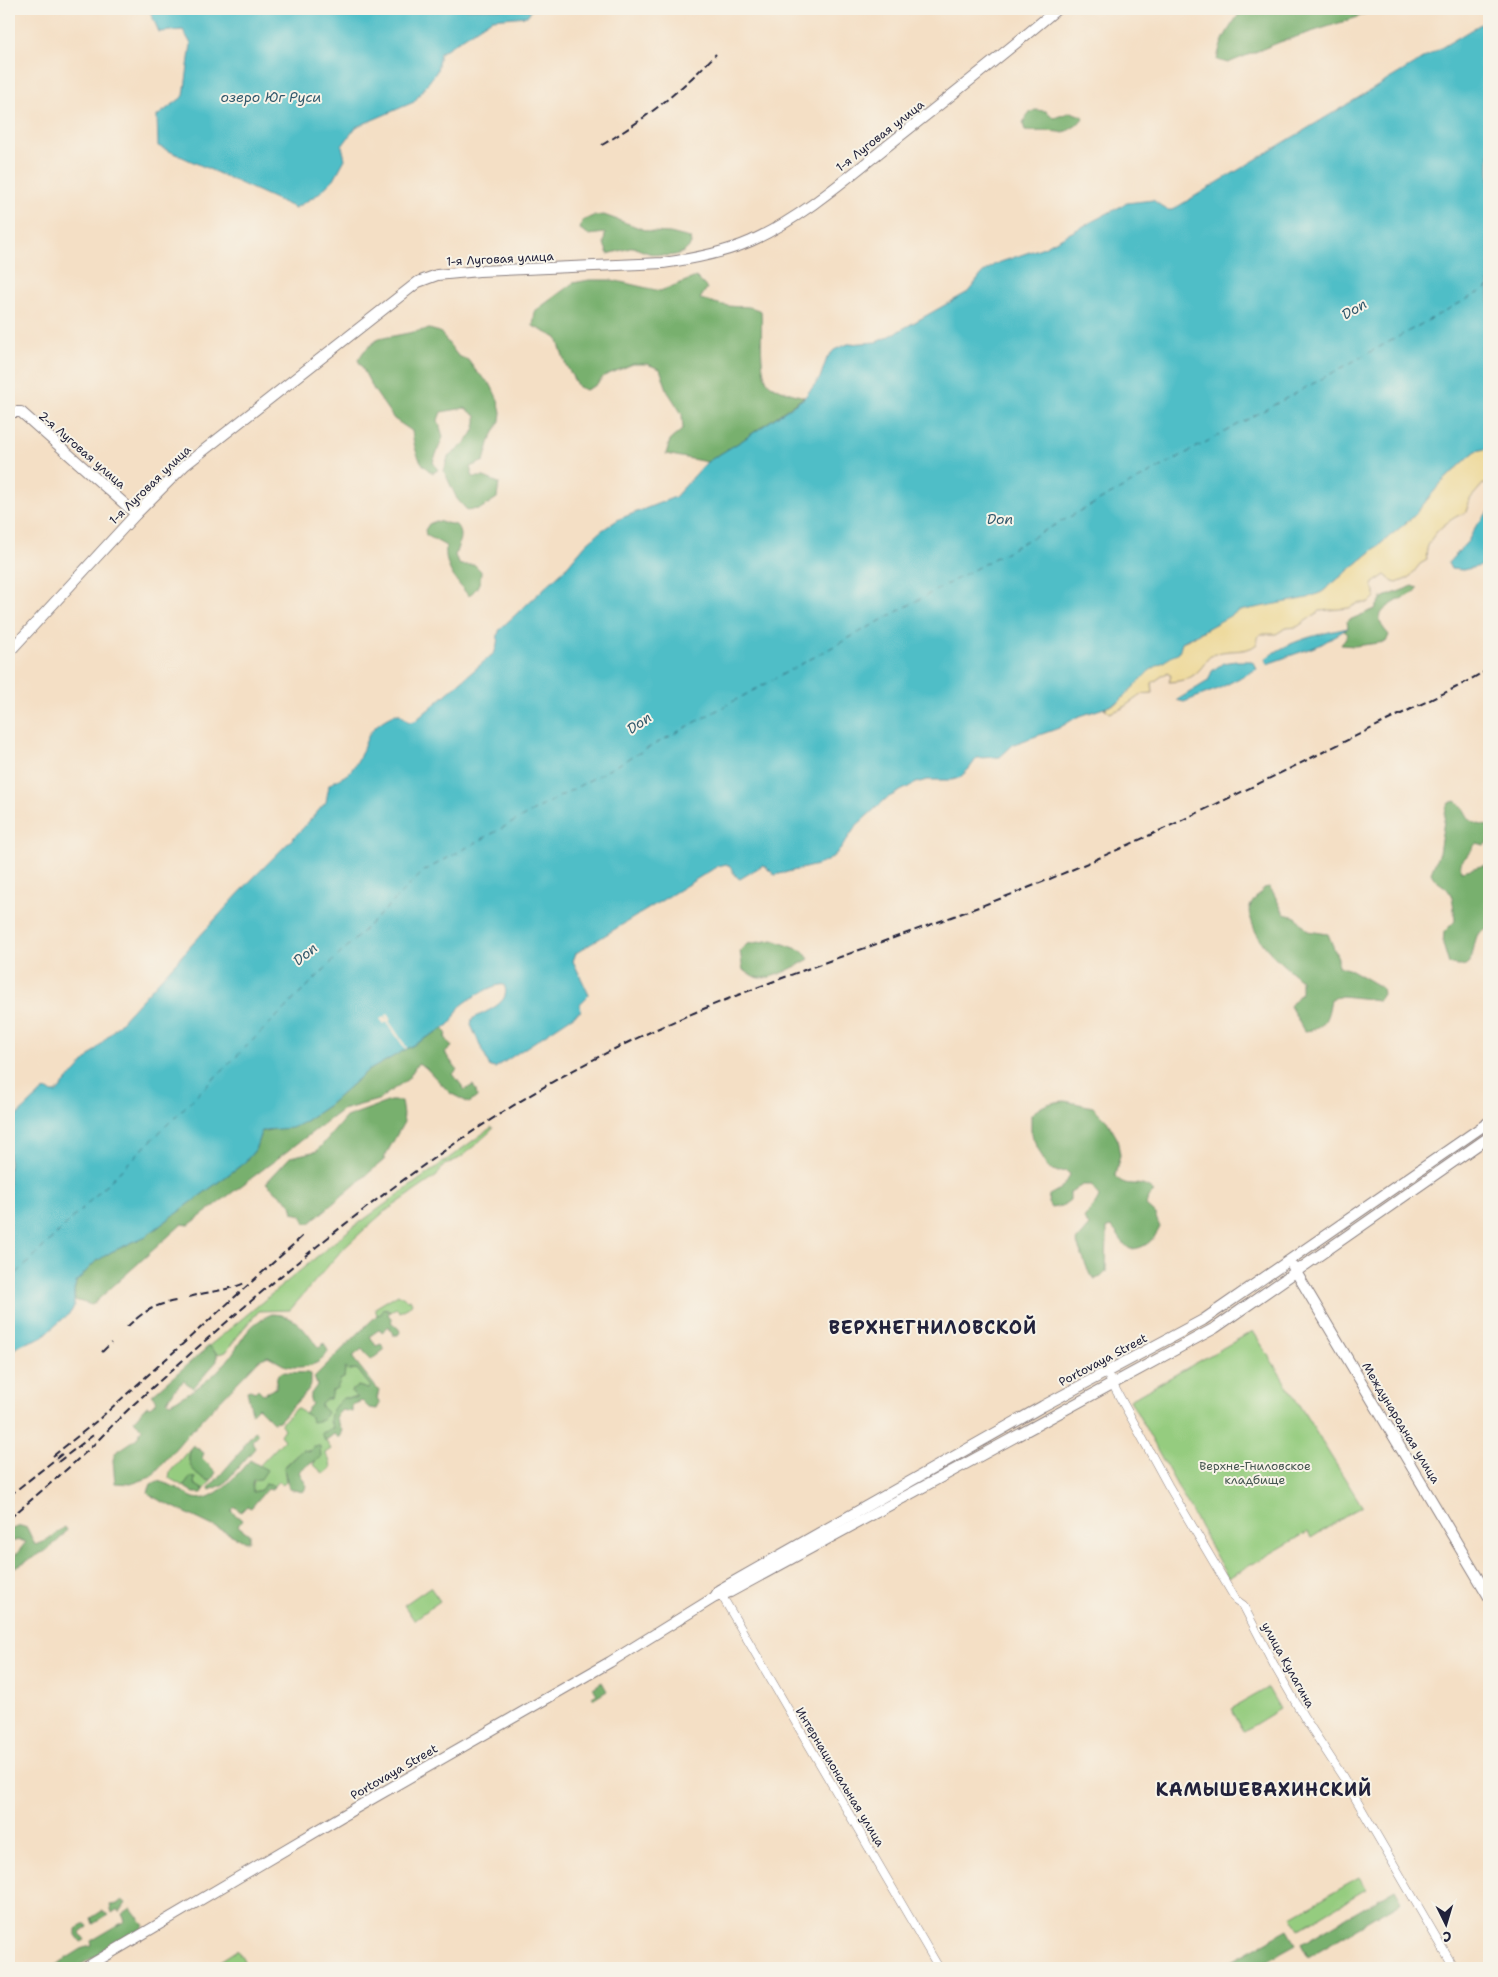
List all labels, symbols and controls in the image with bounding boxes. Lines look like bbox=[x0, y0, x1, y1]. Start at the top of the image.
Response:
water label: озеро Юг Руси bbox=[221, 88, 321, 106]
street label: 1-я Луговая улица bbox=[833, 96, 928, 175]
street label: 1-я Луговая улица bbox=[446, 248, 555, 270]
water label: Don bbox=[1338, 294, 1370, 324]
street label: 2-я Луговая улица bbox=[35, 408, 129, 493]
street label: 1-я Луговая улица bbox=[106, 441, 195, 528]
water label: Don bbox=[987, 510, 1013, 528]
water label: Don bbox=[623, 708, 655, 738]
water label: Don bbox=[289, 939, 321, 969]
district label: ВЕРХНЕГНИЛОВСКОЙ bbox=[829, 1315, 1037, 1340]
street label: Portovaya Street bbox=[1056, 1330, 1150, 1390]
street label: Международная улица bbox=[1358, 1359, 1444, 1487]
park label: Верхне-Гниловское кладбище bbox=[1199, 1458, 1311, 1488]
street label: улица Кулагина bbox=[1258, 1619, 1318, 1711]
street label: Интернациональная улица bbox=[792, 1704, 888, 1850]
street label: Portovaya Street bbox=[348, 1741, 440, 1803]
district label: КАМЫШЕВАХИНСКИЙ bbox=[1156, 1777, 1372, 1802]
north arrow bbox=[1420, 1900, 1470, 1950]
text: С bbox=[1442, 1928, 1452, 1946]

